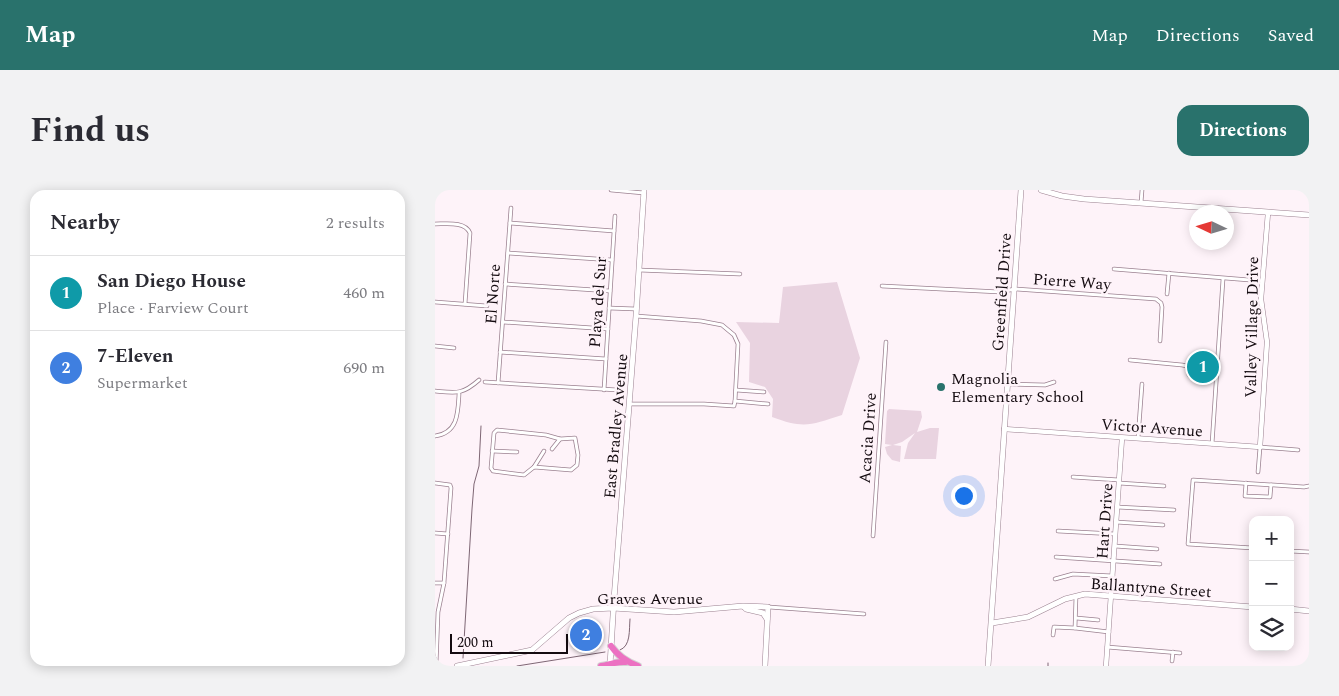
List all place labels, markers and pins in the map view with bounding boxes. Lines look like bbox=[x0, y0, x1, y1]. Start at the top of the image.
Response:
pin: 1 bbox=[1187, 348, 1219, 386]
place label: Magnolia Elementary School bbox=[951, 367, 1084, 409]
marker: Magnolia Elementary School bbox=[935, 381, 947, 393]
pin: 2 bbox=[570, 616, 602, 654]

